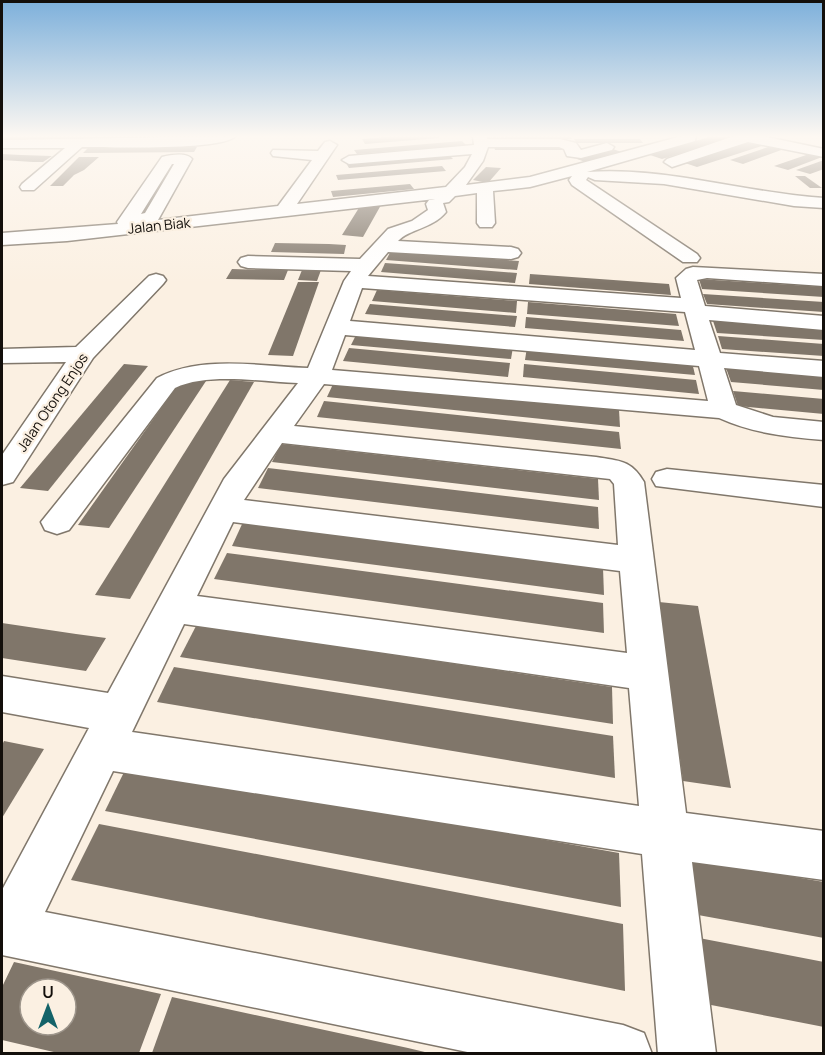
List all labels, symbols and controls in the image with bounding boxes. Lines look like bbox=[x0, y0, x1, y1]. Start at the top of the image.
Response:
street label: Jalan Biak bbox=[127, 212, 192, 238]
street label: Jalan Otong Enjos bbox=[12, 349, 92, 455]
north arrow bbox=[18, 977, 78, 1037]
text: U bbox=[42, 981, 54, 1003]

